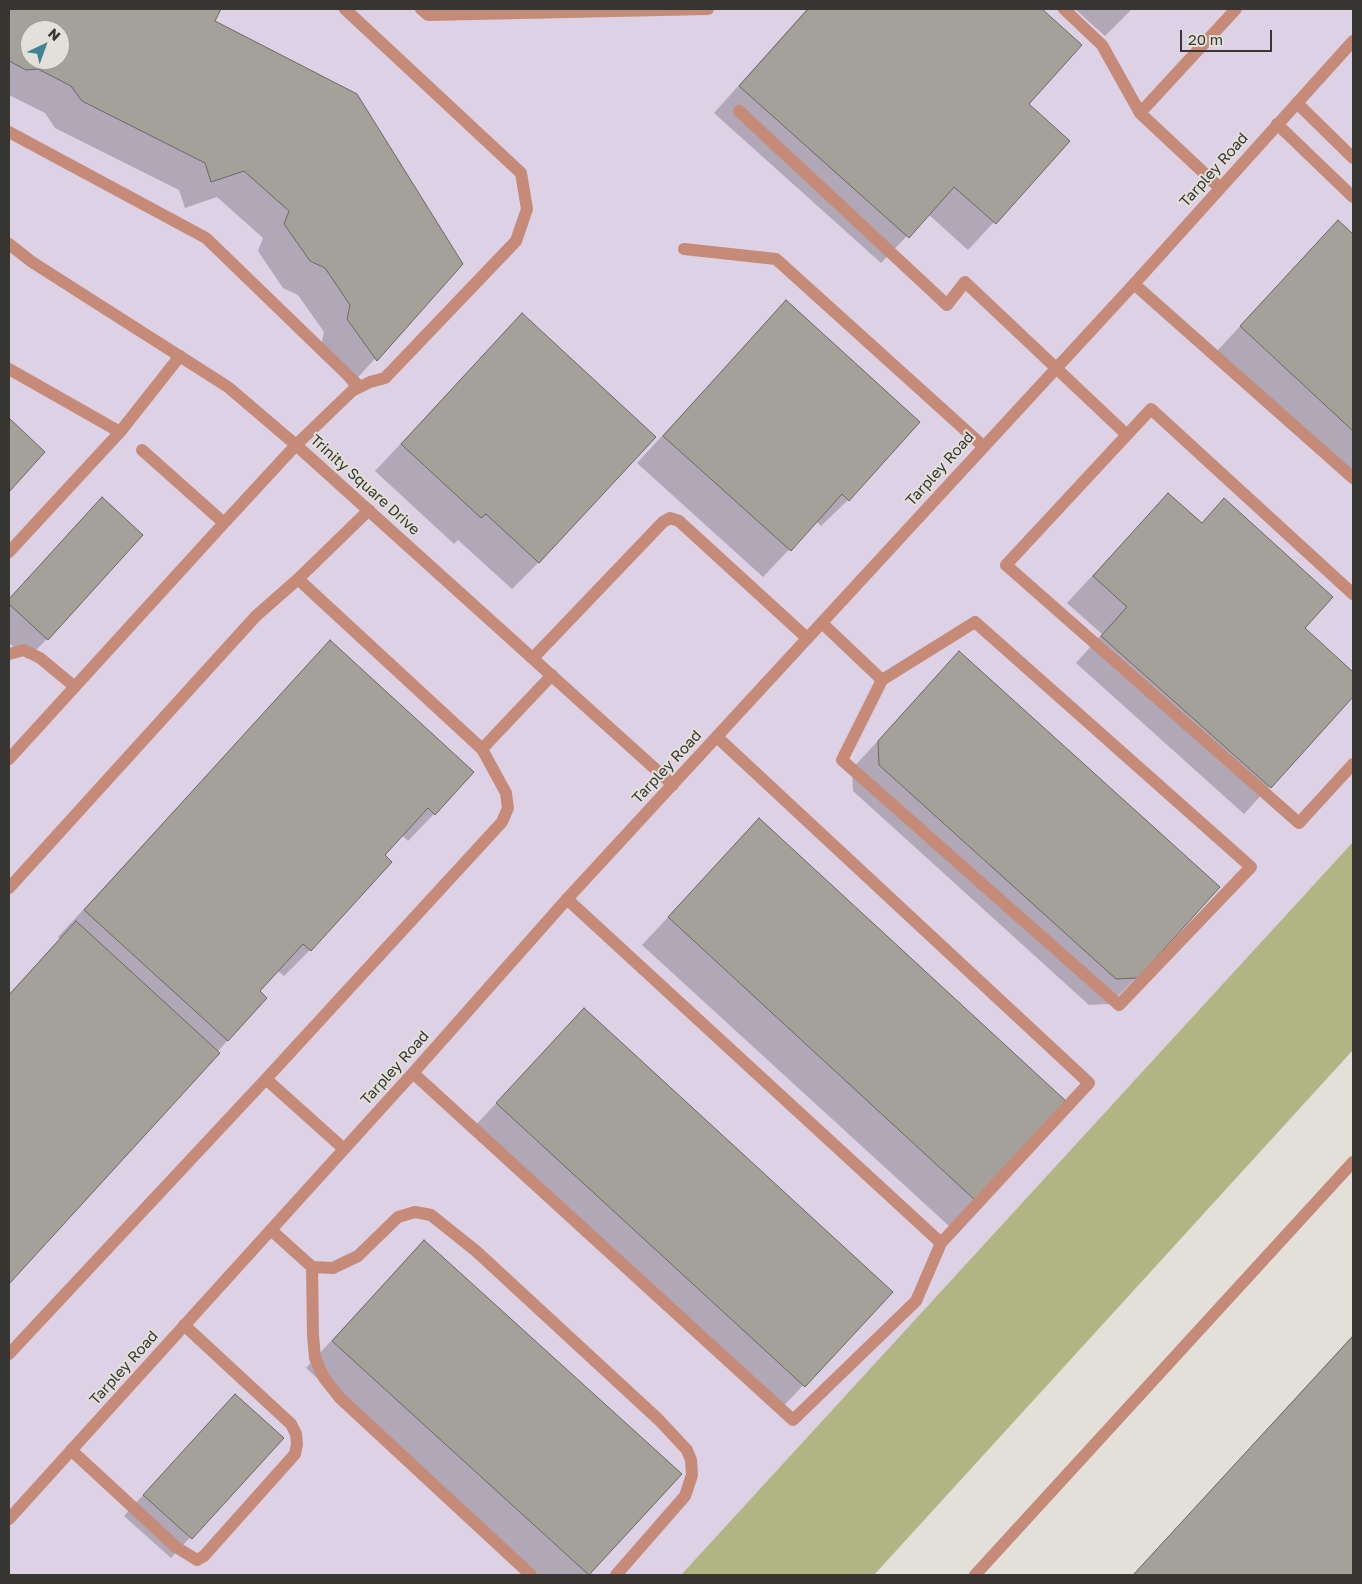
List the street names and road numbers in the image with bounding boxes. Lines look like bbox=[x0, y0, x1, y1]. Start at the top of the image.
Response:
street label: Tarpley Road bbox=[1176, 129, 1252, 211]
street label: Tarpley Road bbox=[902, 428, 978, 510]
street label: Trinity Square Drive bbox=[307, 431, 423, 539]
street label: Tarpley Road bbox=[629, 727, 705, 807]
street label: Tarpley Road bbox=[357, 1027, 433, 1109]
street label: Tarpley Road bbox=[86, 1327, 162, 1409]

